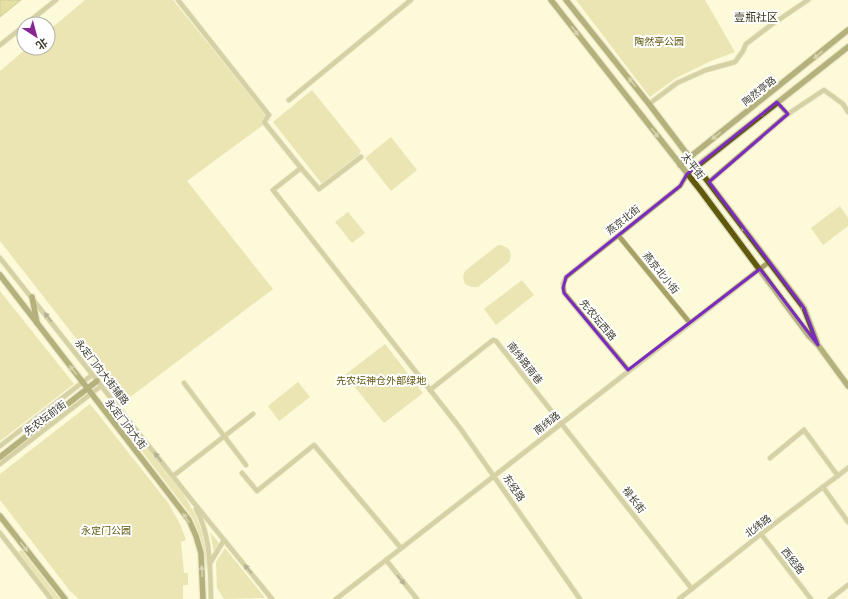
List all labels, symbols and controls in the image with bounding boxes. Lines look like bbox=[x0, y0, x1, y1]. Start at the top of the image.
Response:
district label: 壹瓶社区 bbox=[734, 10, 778, 24]
north arrow bbox=[16, 16, 56, 56]
one-way arrow bbox=[571, 25, 579, 36]
text: 北 bbox=[33, 35, 50, 53]
park label: 陶然亭公园 bbox=[634, 35, 684, 48]
one-way arrow bbox=[812, 50, 823, 59]
street label: 陶然亭路 bbox=[739, 73, 779, 109]
one-way arrow bbox=[628, 77, 636, 88]
one-way arrow bbox=[755, 111, 766, 120]
one-way arrow bbox=[651, 128, 659, 139]
one-way arrow bbox=[711, 132, 722, 141]
street label: 太平街 bbox=[679, 150, 707, 182]
street label: 燕京北街 bbox=[603, 202, 643, 238]
one-way arrow bbox=[741, 225, 750, 236]
street label: 燕京北小街 bbox=[640, 249, 682, 297]
street label: 先农坛西路 bbox=[577, 297, 619, 343]
one-way arrow bbox=[800, 303, 807, 315]
one-way arrow bbox=[43, 312, 52, 323]
street label: 永定门内大街辅路 bbox=[72, 336, 132, 408]
street label: 南纬路南巷 bbox=[504, 339, 546, 387]
one-way arrow bbox=[69, 365, 77, 376]
park label: 先农坛神仓外部绿地 bbox=[336, 374, 427, 387]
street label: 永定门内大街 bbox=[102, 396, 150, 452]
street label: 先农坛前街 bbox=[21, 398, 69, 438]
street label: 南纬路 bbox=[531, 409, 563, 437]
one-way arrow bbox=[153, 451, 162, 462]
street label: 东经路 bbox=[500, 472, 528, 504]
street label: 禄长街 bbox=[620, 484, 648, 516]
one-way arrow bbox=[182, 512, 190, 523]
street label: 北纬路 bbox=[742, 512, 774, 540]
park label: 永定门公园 bbox=[81, 524, 131, 537]
one-way arrow bbox=[20, 541, 28, 552]
street label: 西经路 bbox=[779, 545, 807, 577]
one-way arrow bbox=[243, 564, 252, 574]
one-way arrow bbox=[198, 565, 205, 577]
one-way arrow bbox=[397, 574, 406, 585]

